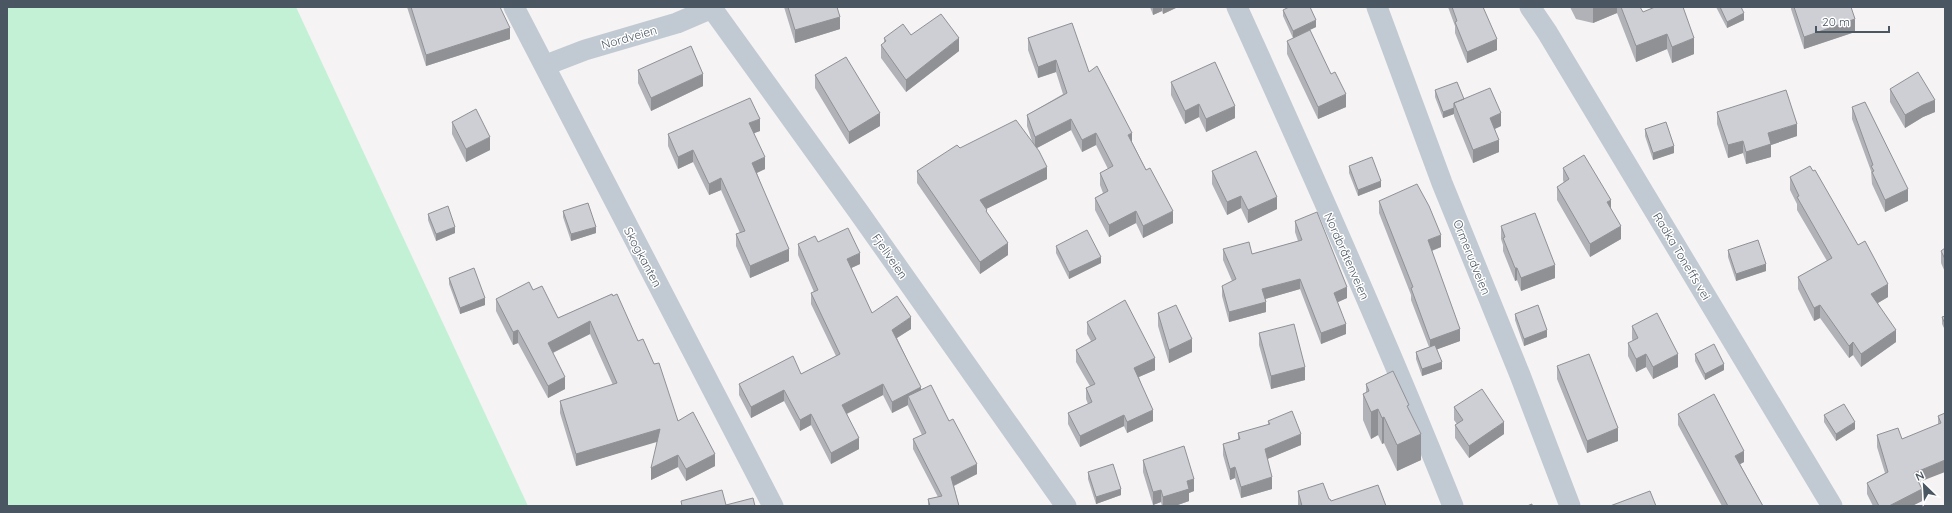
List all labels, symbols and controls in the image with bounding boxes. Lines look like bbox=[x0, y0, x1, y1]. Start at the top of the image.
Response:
scale bar bbox=[1816, 8, 1889, 34]
text: 20 m bbox=[1822, 14, 1850, 29]
street label: Nordveien bbox=[600, 22, 658, 52]
street label: Radka Toneffs vei bbox=[1650, 209, 1714, 303]
street label: Nordbråtenveien bbox=[1321, 210, 1373, 302]
street label: Ormerudveien bbox=[1450, 217, 1494, 297]
street label: Skogkanten bbox=[621, 224, 665, 290]
street label: Fjellveien bbox=[869, 231, 911, 281]
north arrow bbox=[1904, 465, 1944, 505]
text: N bbox=[1913, 468, 1926, 484]

